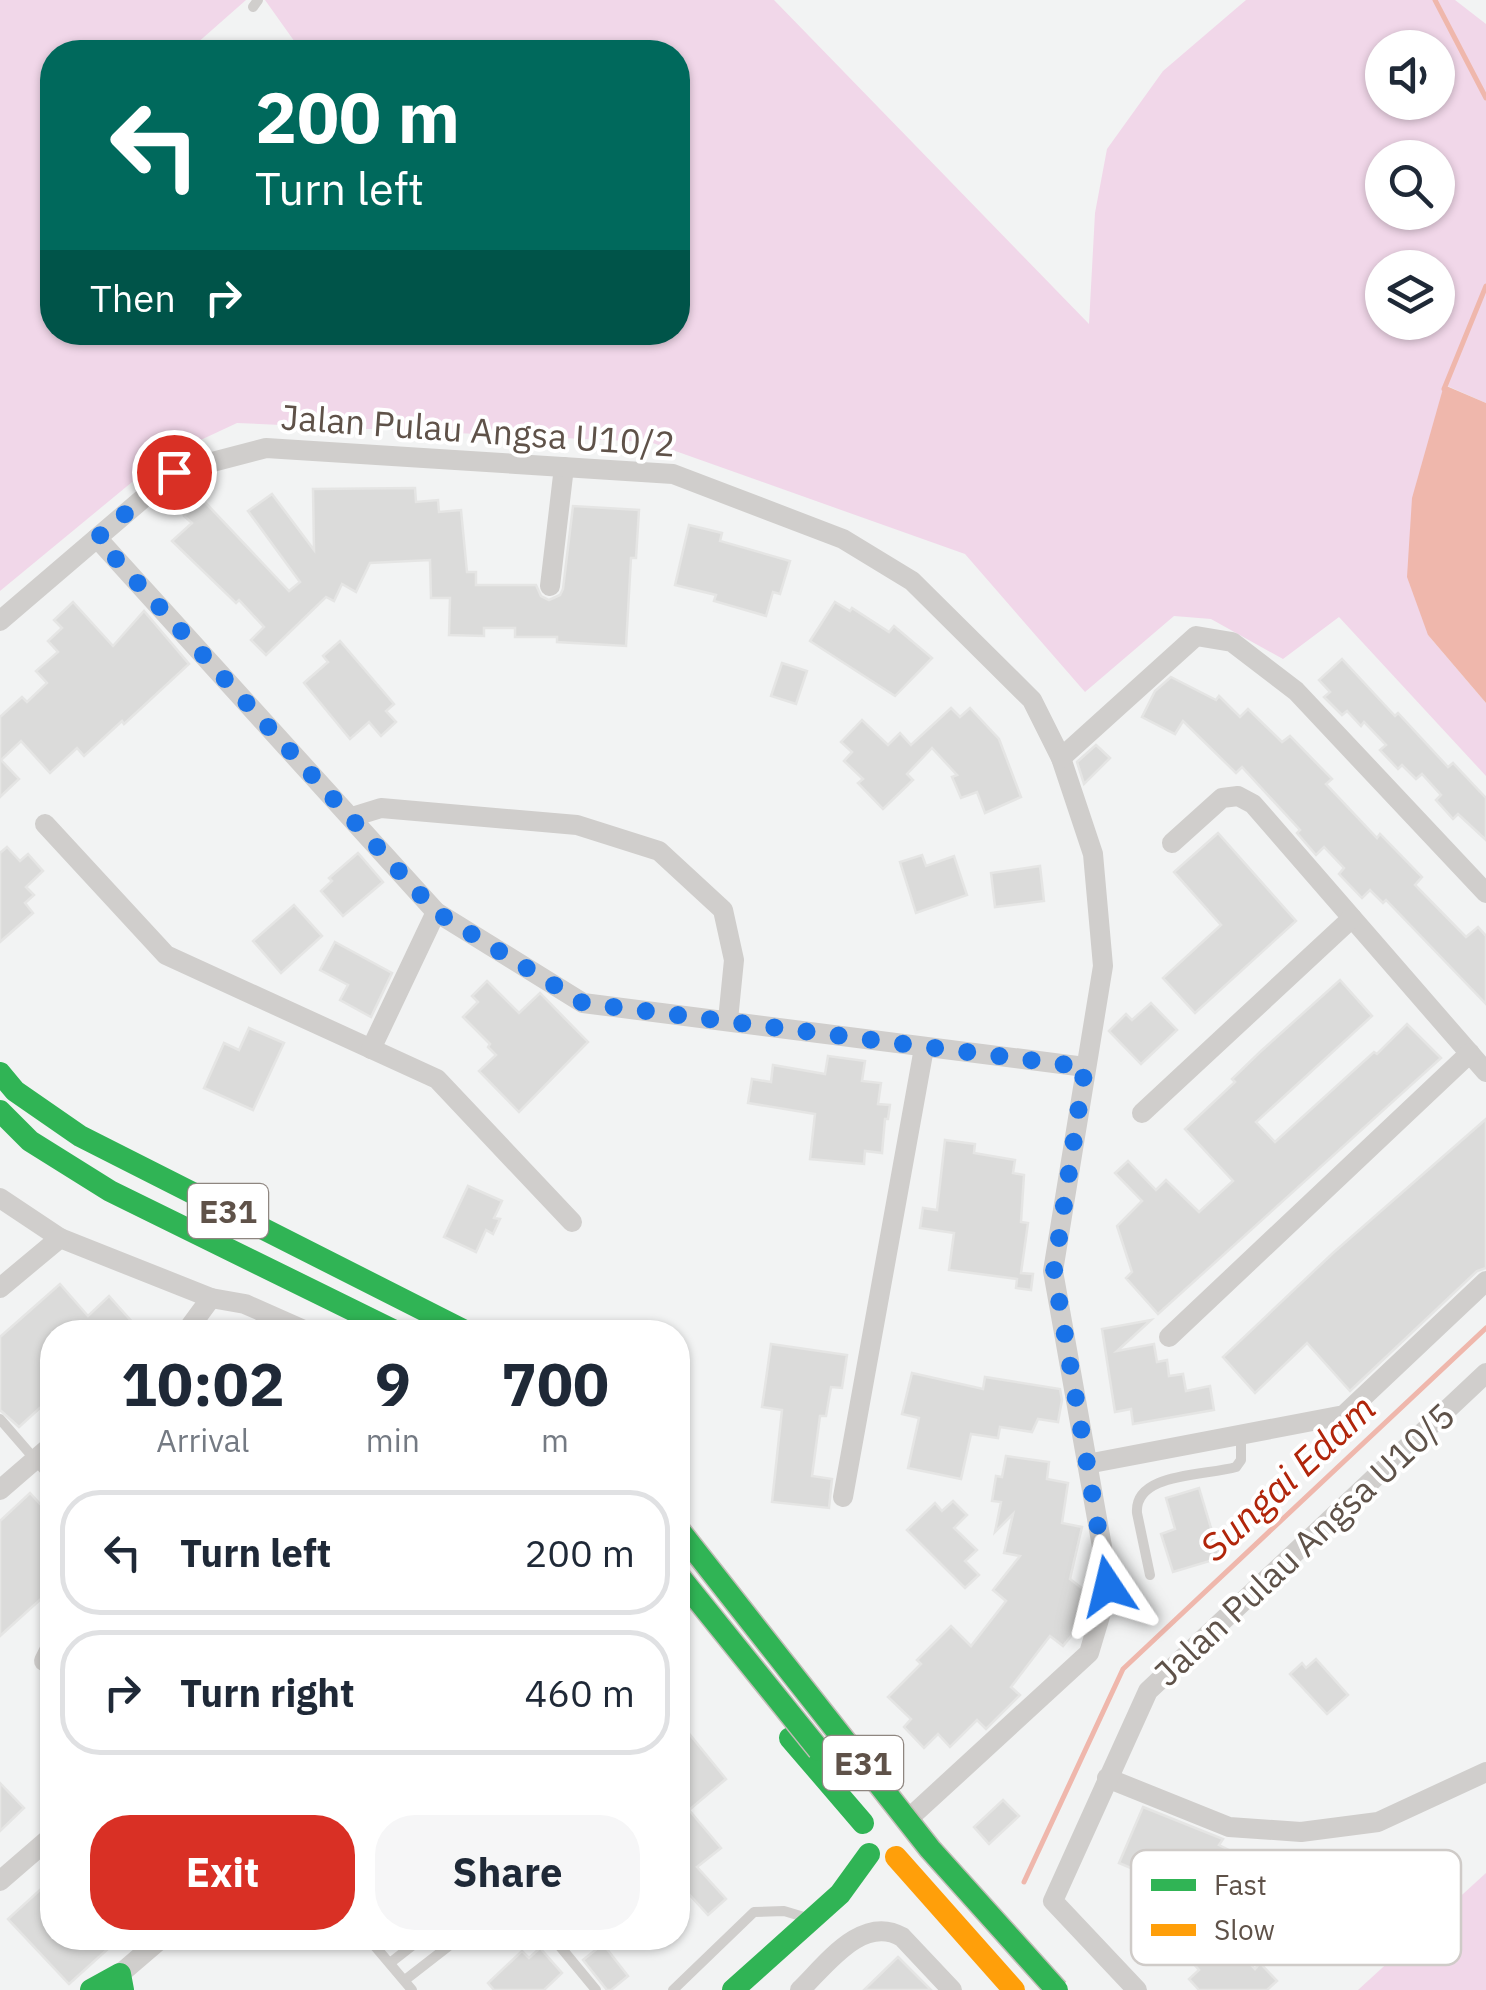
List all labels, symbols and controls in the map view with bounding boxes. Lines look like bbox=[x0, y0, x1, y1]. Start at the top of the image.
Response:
map controls bbox=[1365, 30, 1455, 340]
button: sound bbox=[1365, 30, 1455, 120]
text: 200 m bbox=[255, 71, 460, 162]
icon: left bbox=[90, 80, 220, 210]
button: search bbox=[1365, 140, 1455, 230]
text: Turn left bbox=[255, 159, 424, 217]
button: layers bbox=[1365, 250, 1455, 340]
icon: right bbox=[196, 270, 251, 325]
text: Then bbox=[90, 273, 176, 322]
street label: Jalan Pulau Angsa U10/2 bbox=[279, 393, 677, 467]
pin bbox=[132, 430, 217, 515]
icon: arrive bbox=[147, 445, 202, 500]
road number: E31 bbox=[188, 1184, 268, 1238]
text: 10:02 bbox=[121, 1344, 285, 1423]
text: 9 bbox=[375, 1344, 411, 1423]
text: 700 bbox=[501, 1344, 609, 1423]
water label: Sungai Edam bbox=[1189, 1383, 1385, 1571]
street label: Jalan Pulau Angsa U10/5 bbox=[1144, 1392, 1464, 1696]
text: Arrival bbox=[156, 1419, 250, 1461]
text: min bbox=[366, 1419, 420, 1461]
text: m bbox=[541, 1419, 569, 1461]
icon: left bbox=[95, 1525, 150, 1580]
text: Turn left bbox=[180, 1528, 331, 1577]
text: 200 m bbox=[524, 1528, 635, 1577]
position arrow bbox=[1056, 1534, 1160, 1638]
icon: right bbox=[95, 1665, 150, 1720]
text: Turn right bbox=[180, 1668, 355, 1717]
text: 460 m bbox=[524, 1668, 635, 1717]
road number: E31 bbox=[823, 1736, 903, 1790]
button: Exit bbox=[90, 1815, 355, 1930]
button: Share bbox=[375, 1815, 640, 1930]
legend bbox=[1131, 1850, 1461, 1965]
text: Fast bbox=[1214, 1866, 1267, 1903]
text: Slow bbox=[1214, 1911, 1275, 1948]

